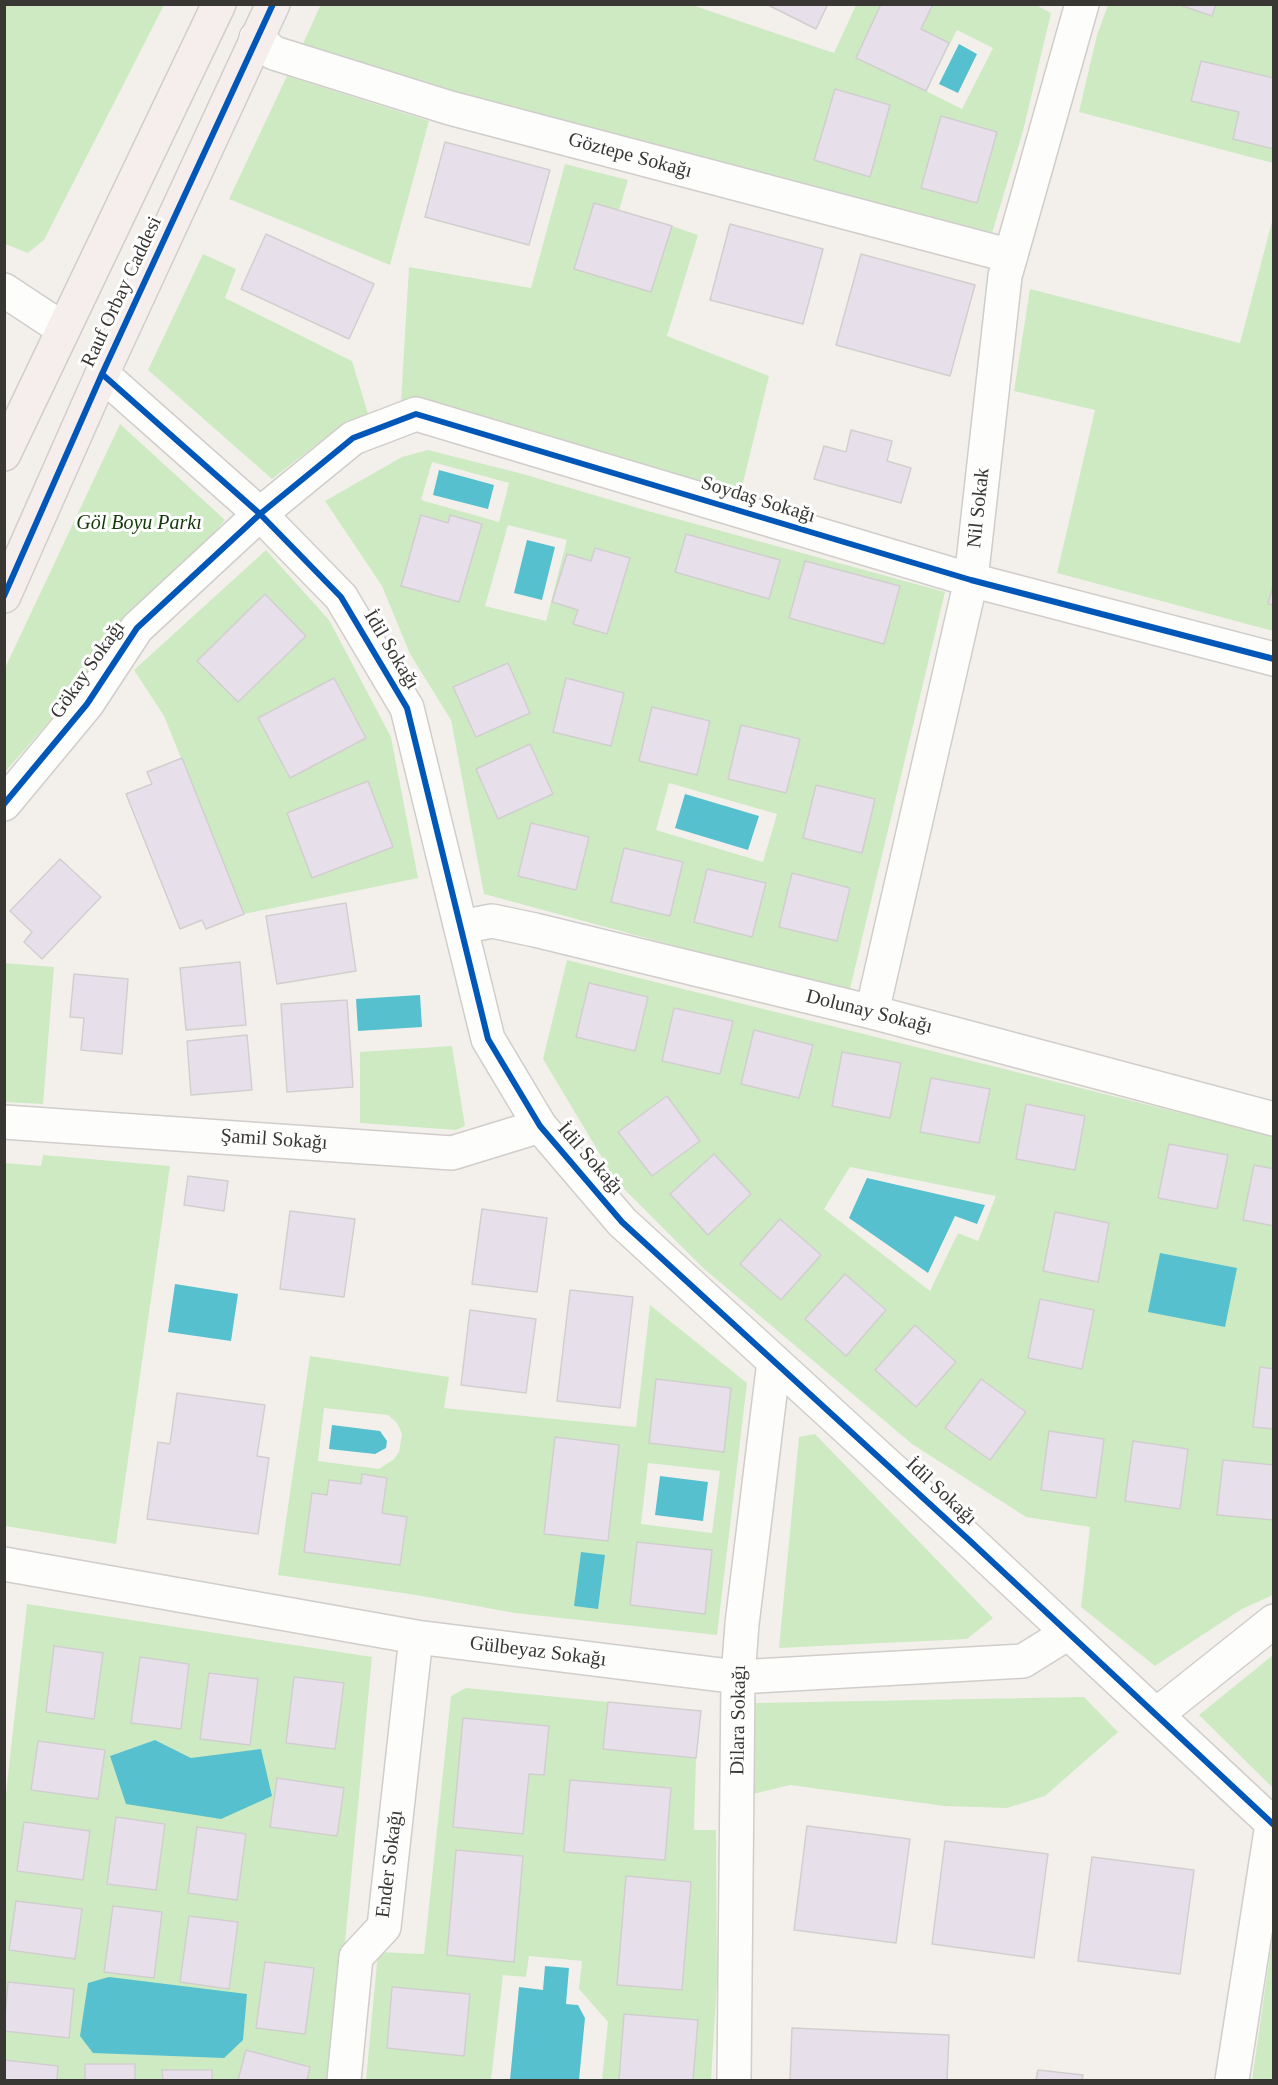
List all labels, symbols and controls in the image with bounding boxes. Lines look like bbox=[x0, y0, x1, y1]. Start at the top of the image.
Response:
street label: Göztepe Sokağı bbox=[565, 128, 695, 184]
street label: Rauf Orbay Caddesi bbox=[77, 213, 167, 371]
street label: Nil Sokak bbox=[963, 467, 995, 549]
street label: Soydaş Sokağı bbox=[698, 471, 818, 529]
park label: Göl Boyu Parkı bbox=[76, 512, 202, 536]
street label: İdil Sokağı bbox=[358, 606, 424, 694]
street label: Gökay Sokağı bbox=[46, 616, 130, 724]
street label: Dolunay Sokağı bbox=[803, 985, 935, 1039]
street label: İdil Sokağı bbox=[552, 1118, 628, 1200]
street label: Şamil Sokağı bbox=[220, 1124, 328, 1156]
street label: İdil Sokağı bbox=[901, 1453, 981, 1531]
street label: Gülbeyaz Sokağı bbox=[468, 1632, 608, 1672]
street label: Dilara Sokağı bbox=[726, 1665, 752, 1775]
street label: Ender Sokağı bbox=[371, 1809, 409, 1919]

